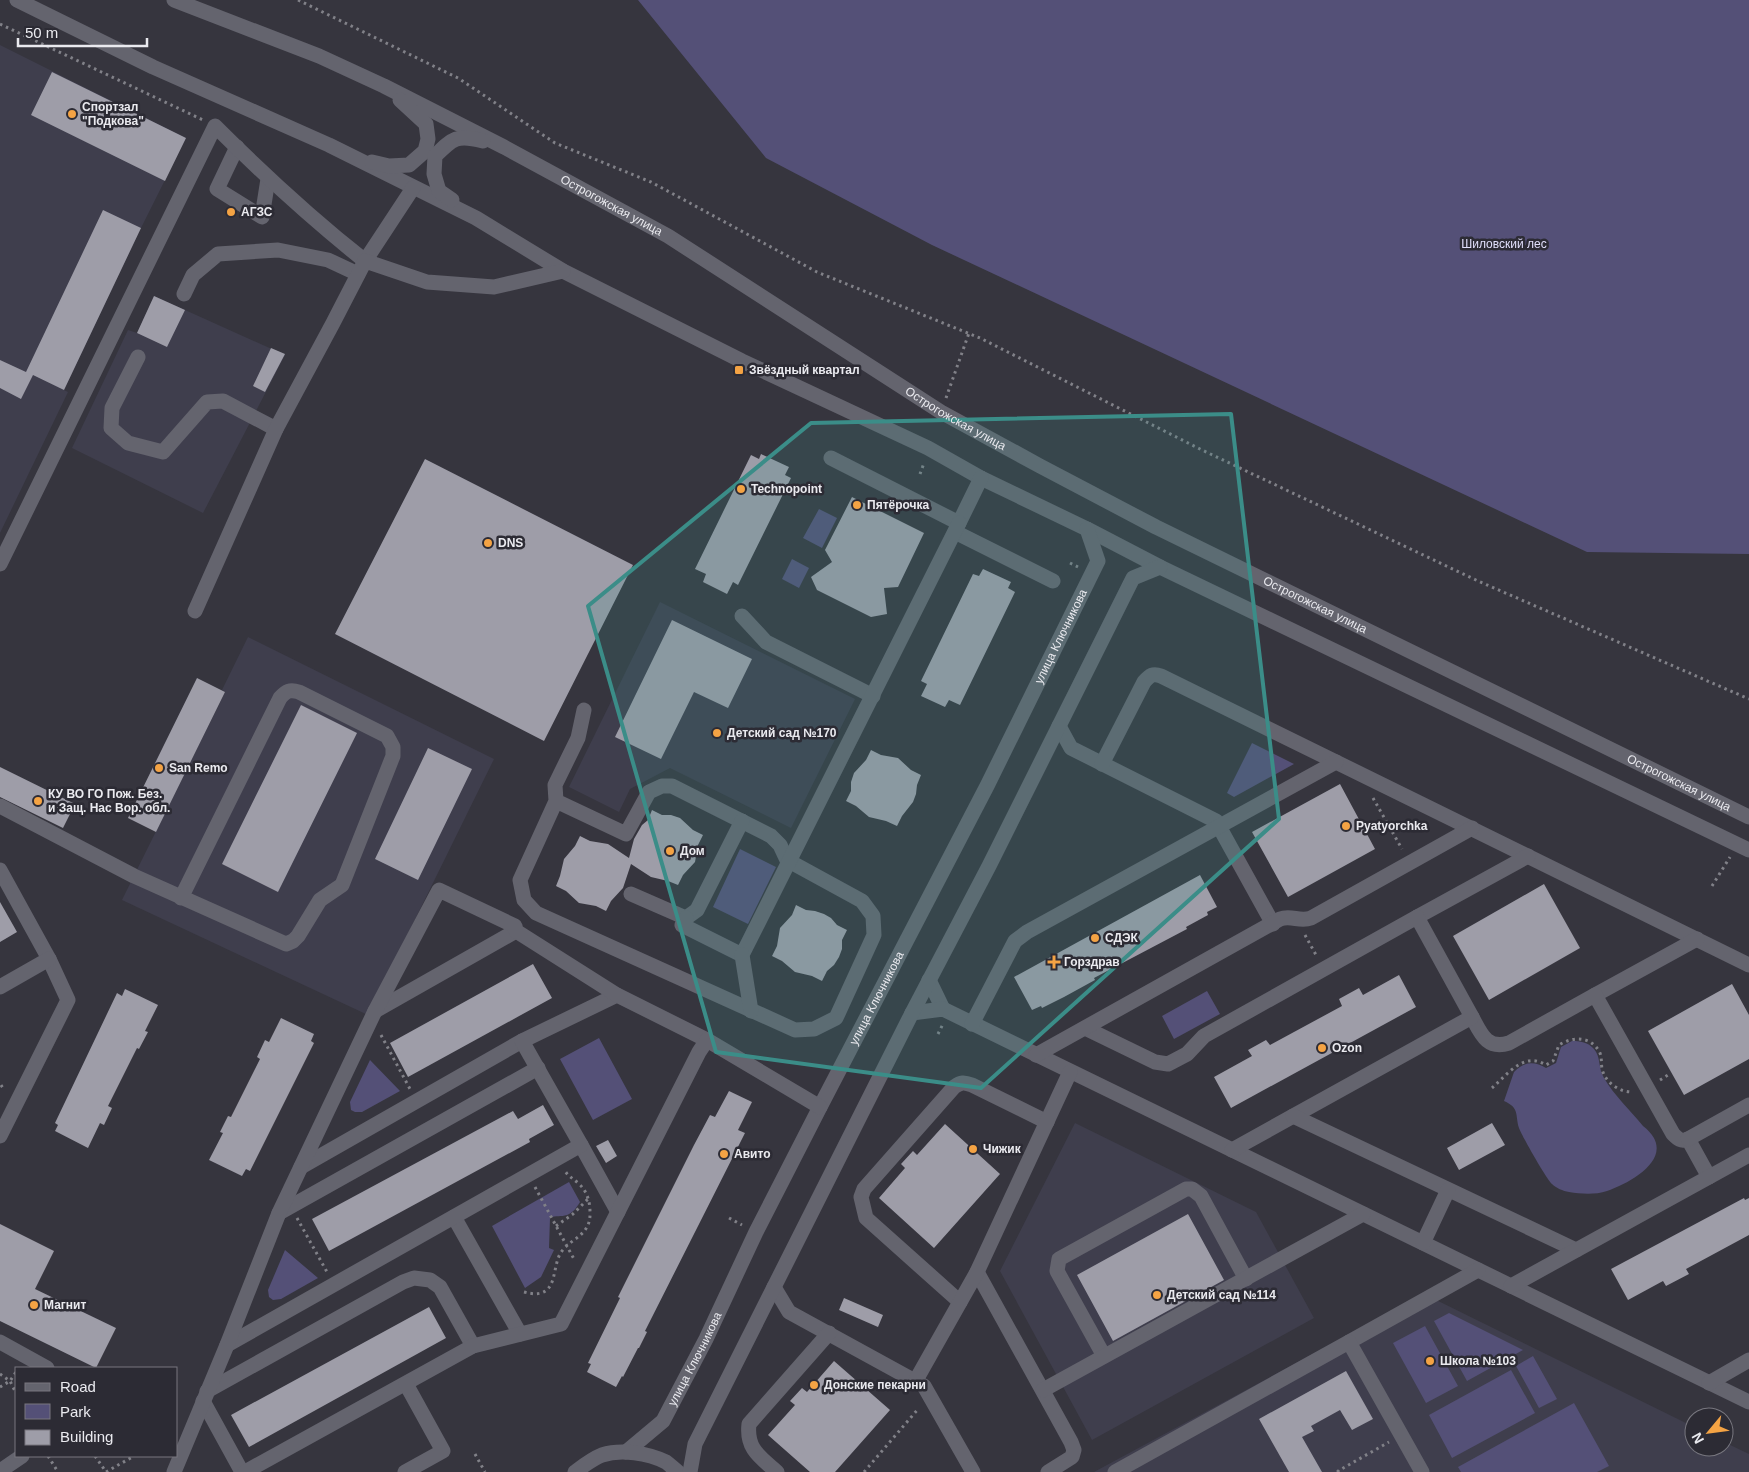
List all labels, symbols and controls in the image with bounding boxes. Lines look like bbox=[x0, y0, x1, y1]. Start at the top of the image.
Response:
scale bar bbox=[18, 15, 146, 47]
text: 50 m bbox=[25, 24, 58, 41]
place label: Спортзал "Подкова" bbox=[82, 100, 144, 128]
marker: Спортзал "Подкова" bbox=[66, 108, 78, 120]
street label: Острогожская улица bbox=[558, 172, 665, 239]
place label: АГЗС bbox=[241, 205, 273, 219]
marker: АГЗС bbox=[225, 206, 237, 218]
park label: Шиловский лес bbox=[1461, 237, 1547, 251]
place label: Звёздный квартал bbox=[749, 363, 860, 377]
marker: Звёздный квартал bbox=[733, 364, 745, 376]
street label: Острогожская улица bbox=[903, 384, 1009, 453]
place label: Technopoint bbox=[751, 482, 822, 496]
marker: Technopoint bbox=[735, 483, 747, 495]
place label: Пятёрочка bbox=[867, 498, 930, 512]
marker: Пятёрочка bbox=[851, 499, 863, 511]
place label: DNS bbox=[498, 536, 523, 550]
marker: DNS bbox=[482, 537, 494, 549]
street label: Острогожская улица bbox=[1261, 573, 1370, 636]
street label: улица Ключникова bbox=[1032, 587, 1090, 686]
place label: Детский сад №170 bbox=[727, 726, 837, 740]
marker: Детский сад №170 bbox=[711, 727, 723, 739]
street label: Острогожская улица bbox=[1625, 751, 1733, 814]
place label: San Remo bbox=[169, 761, 228, 775]
marker: San Remo bbox=[153, 762, 165, 774]
place label: КУ ВО ГО Пож. Без. и Защ. Нас Вор. обл. bbox=[48, 787, 170, 815]
marker: КУ ВО ГО Пож. Без. и Защ. Нас Вор. обл. bbox=[32, 795, 44, 807]
place label: Pyatyorchka bbox=[1356, 819, 1428, 833]
marker: Pyatyorchka bbox=[1340, 820, 1352, 832]
place label: Дом bbox=[680, 844, 705, 858]
marker: Дом bbox=[664, 845, 676, 857]
place label: СДЭК bbox=[1105, 931, 1139, 945]
marker: СДЭК bbox=[1089, 932, 1101, 944]
street label: улица Ключникова bbox=[846, 949, 907, 1047]
place label: Горздрав bbox=[1064, 955, 1120, 969]
marker: Горздрав bbox=[1048, 956, 1060, 968]
place label: Ozon bbox=[1332, 1041, 1362, 1055]
marker: Ozon bbox=[1316, 1042, 1328, 1054]
place label: Чижик bbox=[983, 1142, 1022, 1156]
marker: Чижик bbox=[967, 1143, 979, 1155]
place label: Авито bbox=[734, 1147, 770, 1161]
marker: Авито bbox=[718, 1148, 730, 1160]
place label: Детский сад №114 bbox=[1167, 1288, 1276, 1302]
marker: Детский сад №114 bbox=[1151, 1289, 1163, 1301]
place label: Магнит bbox=[44, 1298, 86, 1312]
marker: Магнит bbox=[28, 1299, 40, 1311]
street label: улица Ключникова bbox=[665, 1309, 725, 1408]
place label: Школа №103 bbox=[1440, 1354, 1516, 1368]
marker: Школа №103 bbox=[1424, 1355, 1436, 1367]
legend bbox=[15, 1367, 178, 1457]
text: Road bbox=[60, 1378, 96, 1395]
place label: Донские пекарни bbox=[824, 1378, 926, 1392]
marker: Донские пекарни bbox=[808, 1379, 820, 1391]
text: Park bbox=[60, 1403, 91, 1420]
north arrow bbox=[1684, 1407, 1734, 1457]
text: Building bbox=[60, 1428, 113, 1445]
text: N bbox=[1688, 1430, 1707, 1447]

